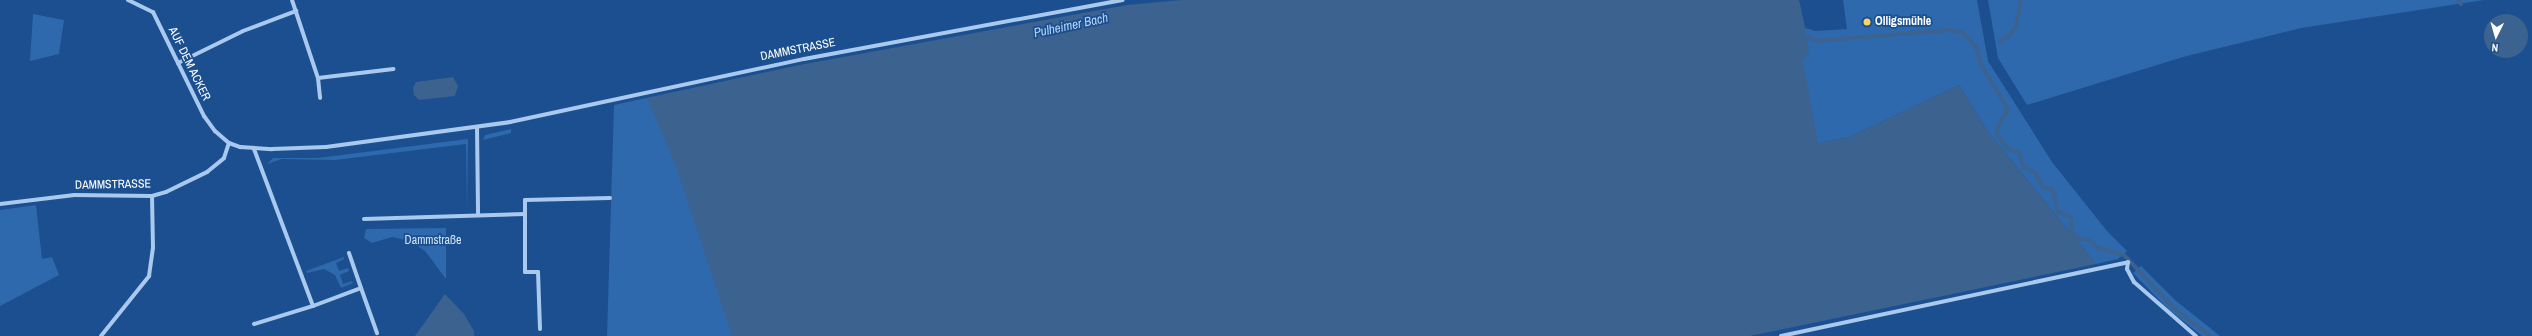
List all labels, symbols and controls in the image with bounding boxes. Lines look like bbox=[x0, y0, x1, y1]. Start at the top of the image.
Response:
water label: Pulheimer Bach bbox=[1032, 10, 1110, 42]
place label: Olligsmühle bbox=[1875, 15, 1931, 29]
north arrow bbox=[2476, 16, 2516, 56]
marker: Olligsmühle bbox=[1862, 17, 1872, 27]
street label: AUF DEM ACKER bbox=[165, 24, 213, 104]
street label: DAMMSTRASSE bbox=[759, 36, 837, 64]
text: N bbox=[2491, 41, 2499, 55]
street label: DAMMSTRASSE bbox=[75, 177, 151, 193]
park label: Dammstraße bbox=[405, 234, 461, 248]

